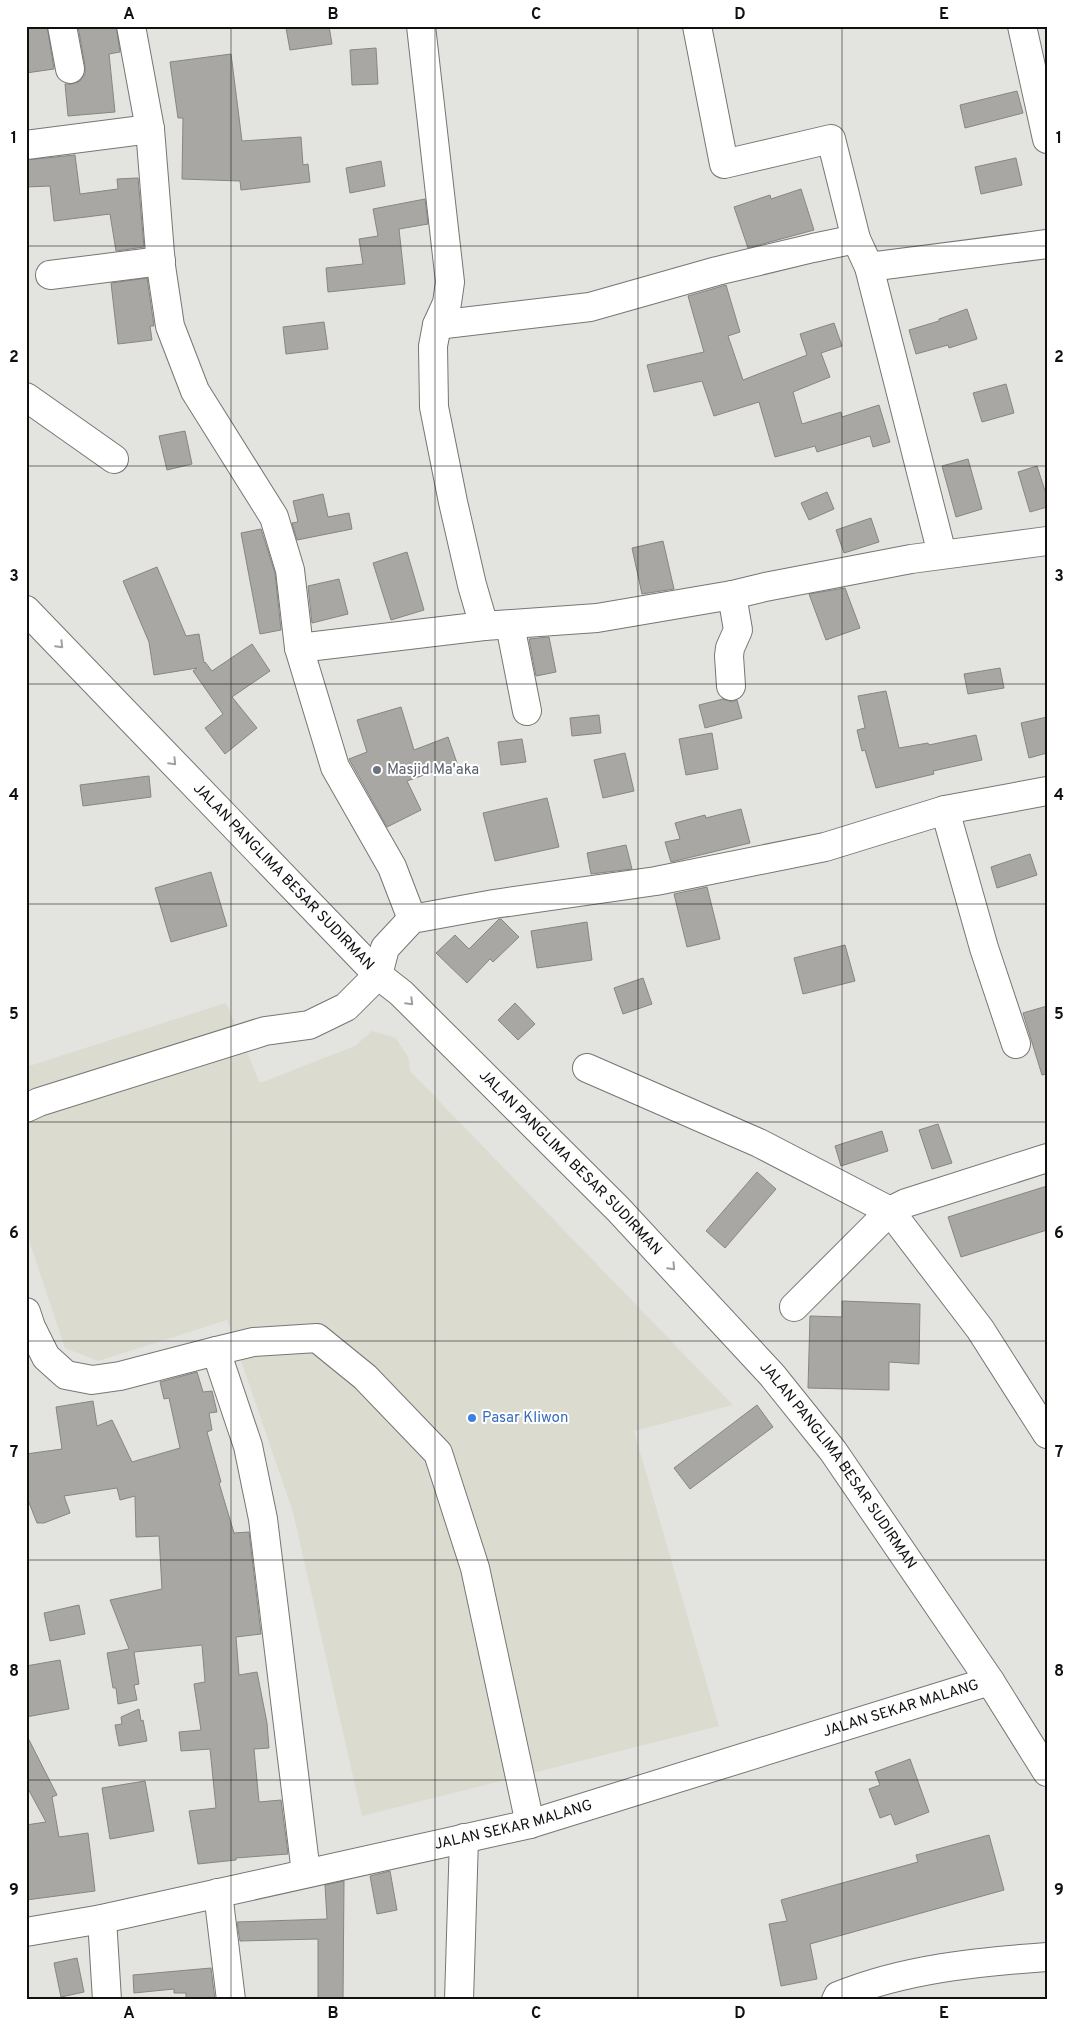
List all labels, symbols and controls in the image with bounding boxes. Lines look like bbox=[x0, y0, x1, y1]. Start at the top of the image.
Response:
text: A bbox=[123, 5, 135, 25]
text: B bbox=[327, 5, 339, 25]
text: C bbox=[531, 5, 541, 25]
text: D bbox=[734, 5, 746, 25]
text: E bbox=[939, 5, 949, 25]
text: 1 bbox=[11, 129, 17, 149]
text: 1 bbox=[1056, 129, 1062, 149]
text: 2 bbox=[9, 348, 19, 368]
text: 2 bbox=[1054, 348, 1064, 368]
text: 3 bbox=[9, 567, 19, 587]
text: 3 bbox=[1054, 567, 1064, 587]
one-way arrow bbox=[54, 639, 63, 648]
one-way arrow bbox=[167, 757, 176, 766]
place label: Masjid Ma'aka bbox=[387, 761, 479, 780]
marker: Masjid Ma'aka bbox=[371, 764, 383, 776]
street label: JALAN PANGLIMA BESAR SUDIRMAN bbox=[189, 779, 378, 975]
text: 4 bbox=[9, 786, 19, 806]
text: 4 bbox=[1054, 786, 1064, 806]
one-way arrow bbox=[404, 996, 413, 1005]
text: 5 bbox=[9, 1005, 19, 1025]
text: 5 bbox=[1054, 1005, 1064, 1025]
street label: JALAN PANGLIMA BESAR SUDIRMAN bbox=[475, 1066, 666, 1259]
text: 6 bbox=[9, 1224, 19, 1244]
text: 6 bbox=[1054, 1224, 1064, 1244]
one-way arrow bbox=[666, 1261, 675, 1270]
street label: JALAN PANGLIMA BESAR SUDIRMAN bbox=[755, 1358, 920, 1573]
place label: Pasar Kliwon bbox=[482, 1409, 568, 1428]
marker: Pasar Kliwon bbox=[466, 1412, 478, 1424]
text: 7 bbox=[10, 1443, 18, 1463]
text: 7 bbox=[1055, 1443, 1063, 1463]
text: 8 bbox=[9, 1662, 19, 1682]
text: 8 bbox=[1054, 1662, 1064, 1682]
street label: JALAN SEKAR MALANG bbox=[821, 1675, 981, 1742]
street label: JALAN SEKAR MALANG bbox=[432, 1796, 595, 1854]
text: 9 bbox=[9, 1881, 19, 1901]
text: 9 bbox=[1054, 1881, 1064, 1901]
text: A bbox=[123, 2004, 135, 2024]
text: B bbox=[327, 2004, 339, 2024]
text: C bbox=[531, 2004, 541, 2024]
text: D bbox=[734, 2004, 746, 2024]
text: E bbox=[939, 2004, 949, 2024]

